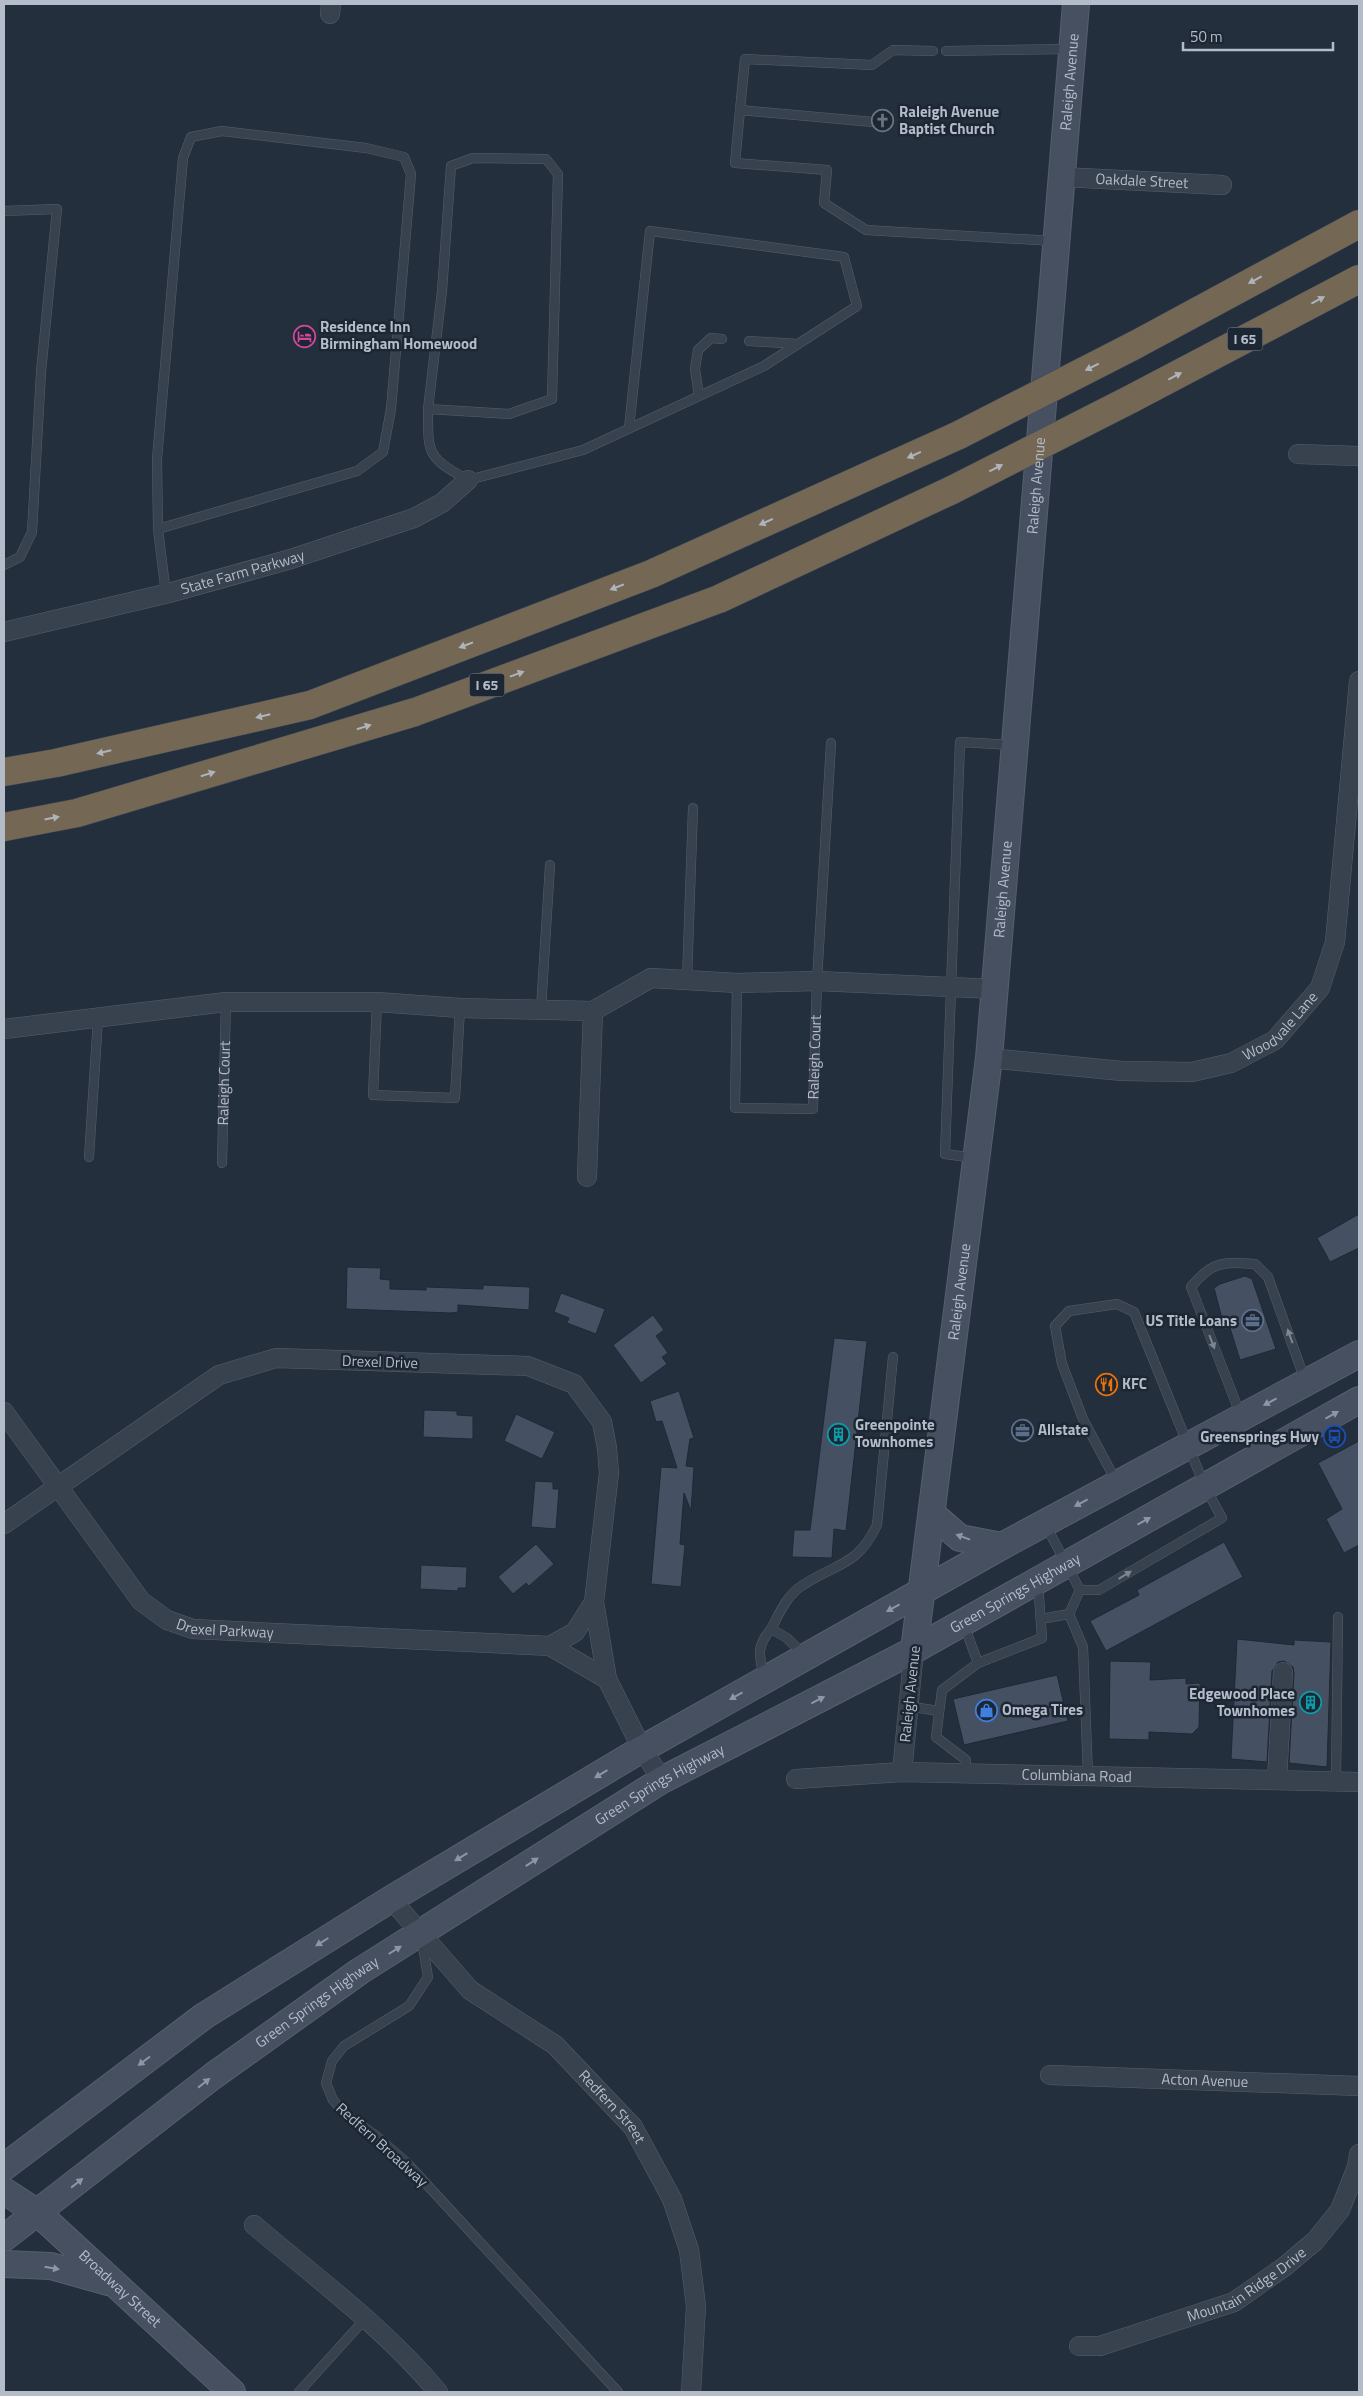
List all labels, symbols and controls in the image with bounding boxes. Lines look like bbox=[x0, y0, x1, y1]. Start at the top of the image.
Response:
scale bar bbox=[1183, 20, 1333, 52]
text: 50 m bbox=[1190, 25, 1223, 48]
street label: Raleigh Avenue bbox=[1054, 33, 1085, 131]
place label: Raleigh Avenue Baptist Church bbox=[899, 100, 999, 140]
church icon: Raleigh Avenue Baptist Church bbox=[871, 109, 895, 133]
street label: Oakdale Street bbox=[1095, 167, 1190, 194]
one-way arrow bbox=[1248, 276, 1262, 284]
one-way arrow bbox=[1312, 296, 1325, 305]
place label: Residence Inn Birmingham Homewood bbox=[320, 315, 477, 355]
hotel icon: Residence Inn Birmingham Homewood bbox=[292, 324, 316, 348]
road number: I 65 bbox=[1228, 328, 1262, 350]
one-way arrow bbox=[1085, 363, 1099, 371]
one-way arrow bbox=[1167, 372, 1182, 380]
street label: Raleigh Avenue bbox=[1020, 436, 1051, 535]
one-way arrow bbox=[907, 451, 921, 459]
one-way arrow bbox=[989, 464, 1003, 472]
one-way arrow bbox=[759, 518, 773, 526]
street label: State Farm Parkway bbox=[178, 543, 307, 600]
one-way arrow bbox=[609, 583, 624, 591]
one-way arrow bbox=[458, 642, 473, 650]
one-way arrow bbox=[510, 670, 525, 678]
road number: I 65 bbox=[470, 674, 504, 696]
one-way arrow bbox=[255, 712, 270, 720]
one-way arrow bbox=[356, 723, 371, 731]
one-way arrow bbox=[97, 748, 112, 756]
one-way arrow bbox=[200, 769, 215, 777]
one-way arrow bbox=[44, 814, 59, 822]
street label: Raleigh Avenue bbox=[987, 840, 1018, 939]
street label: Woodvale Lane bbox=[1238, 986, 1323, 1066]
street label: Raleigh Court bbox=[801, 1014, 827, 1100]
street label: Raleigh Court bbox=[211, 1040, 236, 1126]
street label: Raleigh Avenue bbox=[941, 1242, 976, 1341]
place label: US Title Loans bbox=[1145, 1309, 1237, 1332]
office icon: US Title Loans bbox=[1241, 1309, 1265, 1333]
one-way arrow bbox=[1286, 1329, 1293, 1344]
one-way arrow bbox=[1209, 1335, 1216, 1350]
street label: Drexel Drive bbox=[342, 1349, 418, 1374]
restaurant icon: KFC bbox=[1094, 1372, 1118, 1396]
place label: KFC bbox=[1122, 1372, 1147, 1395]
one-way arrow bbox=[1263, 1397, 1277, 1406]
one-way arrow bbox=[1325, 1411, 1338, 1420]
place label: Greenpointe Townhomes bbox=[855, 1413, 935, 1453]
office icon: Allstate bbox=[1010, 1418, 1034, 1442]
place label: Allstate bbox=[1038, 1418, 1089, 1441]
building icon: Greenpointe Townhomes bbox=[827, 1422, 851, 1446]
place label: Greensprings Hwy bbox=[1200, 1425, 1319, 1448]
bus stop icon: Greensprings Hwy bbox=[1323, 1425, 1347, 1449]
one-way arrow bbox=[1073, 1499, 1088, 1507]
one-way arrow bbox=[1137, 1517, 1152, 1525]
one-way arrow bbox=[955, 1533, 970, 1541]
street label: Green Springs Highway bbox=[945, 1547, 1084, 1639]
one-way arrow bbox=[1118, 1571, 1132, 1580]
one-way arrow bbox=[886, 1604, 900, 1612]
street label: Drexel Parkway bbox=[173, 1612, 274, 1644]
street label: Raleigh Avenue bbox=[893, 1644, 926, 1743]
place label: Edgewood Place Townhomes bbox=[1189, 1682, 1295, 1722]
building icon: Edgewood Place Townhomes bbox=[1299, 1691, 1323, 1715]
one-way arrow bbox=[729, 1692, 743, 1700]
one-way arrow bbox=[810, 1696, 825, 1704]
shop icon: Omega Tires bbox=[974, 1698, 998, 1722]
place label: Omega Tires bbox=[1002, 1698, 1083, 1721]
street label: Green Springs Highway bbox=[590, 1738, 728, 1831]
street label: Columbiana Road bbox=[1021, 1763, 1132, 1788]
one-way arrow bbox=[594, 1769, 607, 1778]
one-way arrow bbox=[455, 1853, 468, 1862]
one-way arrow bbox=[525, 1858, 539, 1867]
one-way arrow bbox=[316, 1937, 329, 1947]
one-way arrow bbox=[388, 1945, 401, 1954]
street label: Green Springs Highway bbox=[250, 1950, 383, 2053]
one-way arrow bbox=[138, 2056, 151, 2067]
street label: Redfern Street bbox=[573, 2064, 652, 2148]
street label: Acton Avenue bbox=[1161, 2067, 1249, 2093]
one-way arrow bbox=[197, 2077, 210, 2088]
street label: Redfern Broadway bbox=[331, 2097, 434, 2192]
one-way arrow bbox=[70, 2178, 83, 2189]
street label: Mountain Ridge Drive bbox=[1184, 2241, 1311, 2328]
street label: Broadway Street bbox=[74, 2244, 167, 2333]
one-way arrow bbox=[45, 2264, 61, 2272]

